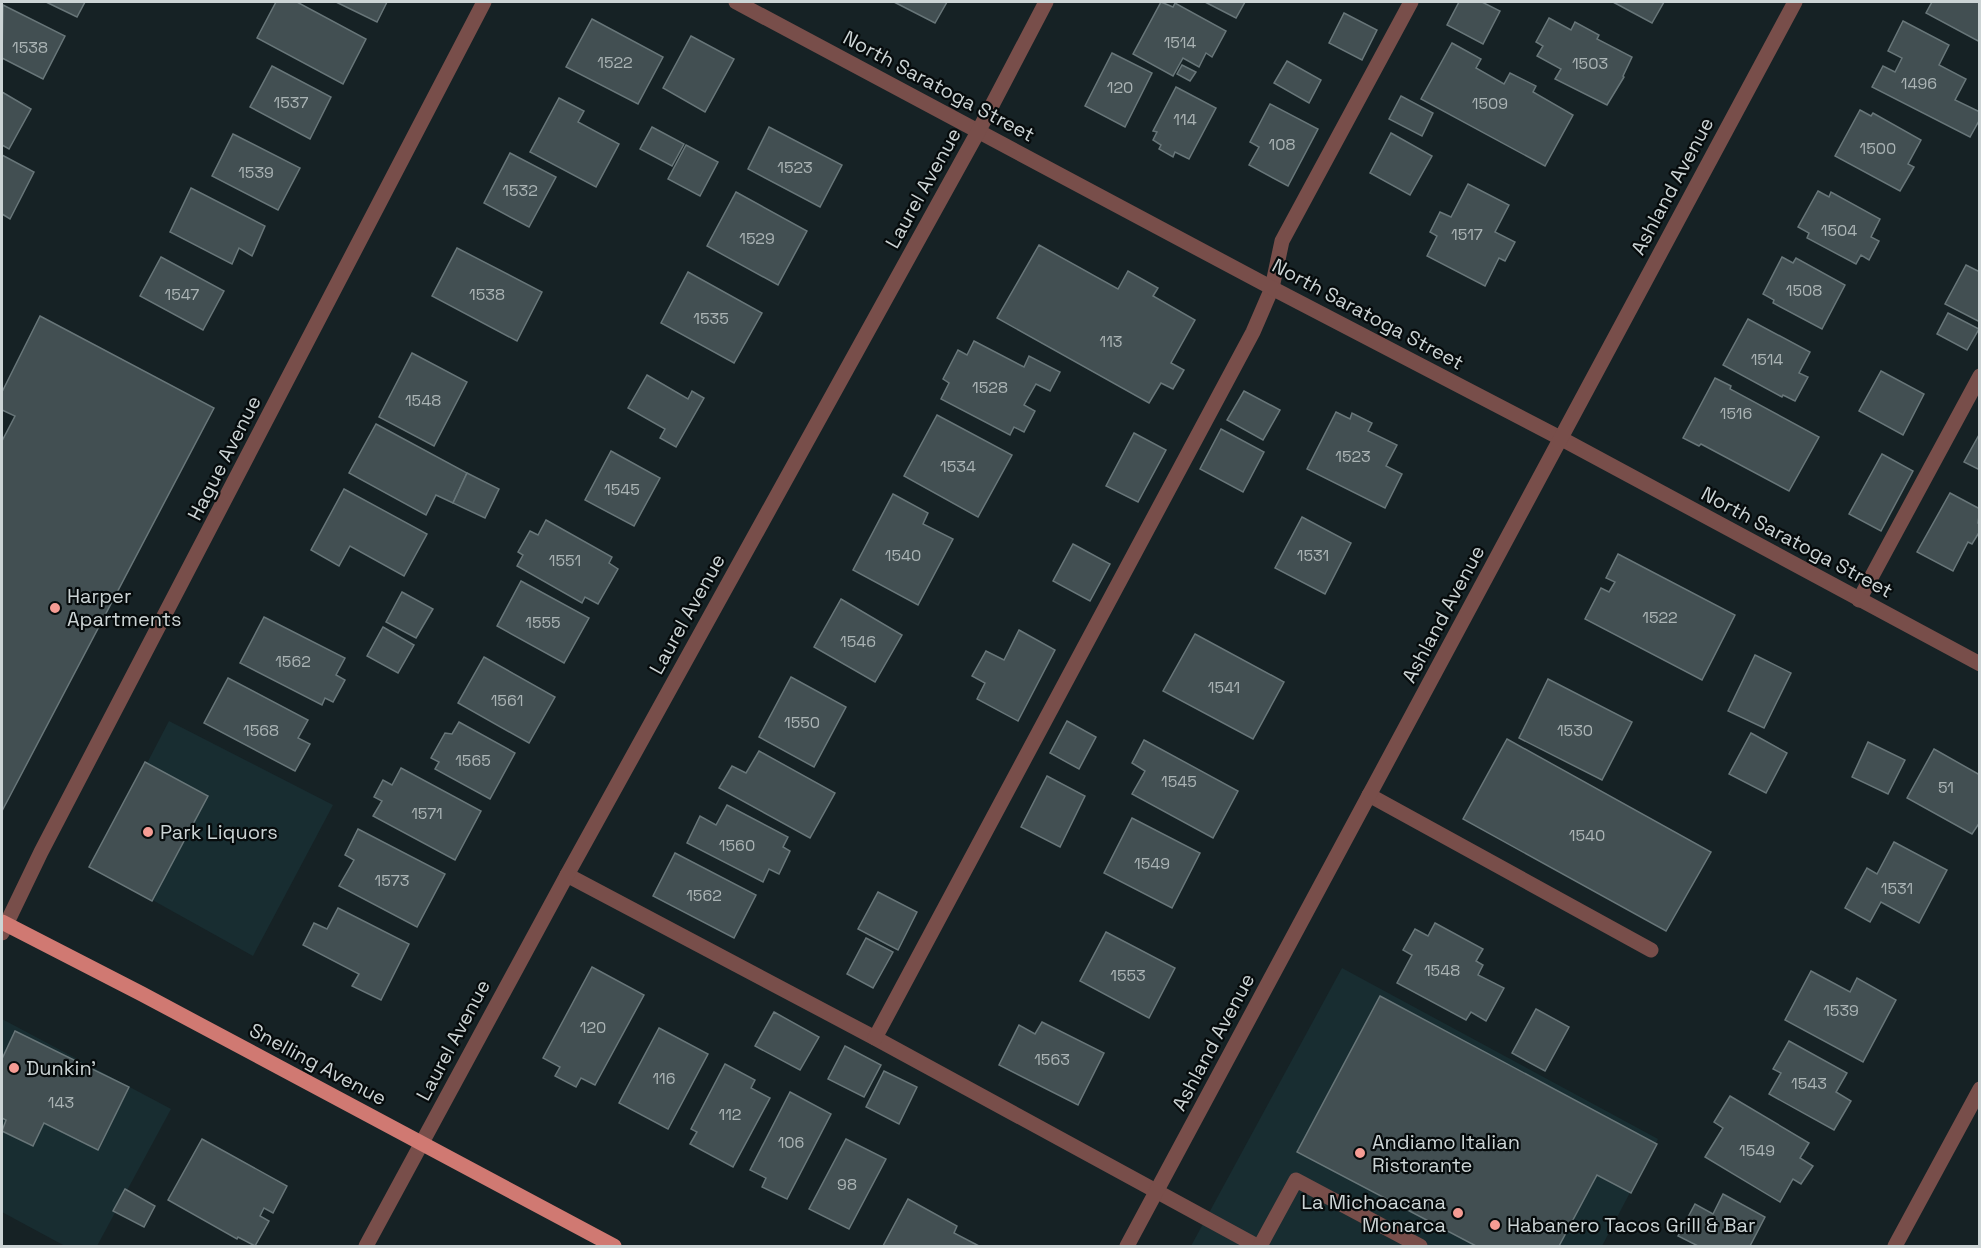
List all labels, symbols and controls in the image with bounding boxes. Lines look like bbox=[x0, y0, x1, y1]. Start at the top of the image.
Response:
street label: North Saratoga Street bbox=[839, 24, 1039, 148]
house number: 1514 bbox=[1164, 32, 1196, 53]
house number: 1538 bbox=[12, 37, 48, 58]
house number: 1522 bbox=[597, 52, 633, 73]
house number: 1503 bbox=[1572, 53, 1608, 74]
house number: 1496 bbox=[1901, 73, 1937, 94]
house number: 120 bbox=[1107, 77, 1133, 98]
house number: 1537 bbox=[274, 92, 308, 113]
house number: 1509 bbox=[1472, 93, 1508, 114]
house number: 114 bbox=[1173, 109, 1197, 130]
street label: Ashland Avenue bbox=[1625, 113, 1719, 259]
street label: Laurel Avenue bbox=[879, 123, 967, 253]
house number: 108 bbox=[1269, 134, 1295, 155]
house number: 1500 bbox=[1860, 138, 1896, 159]
house number: 1523 bbox=[777, 157, 813, 178]
house number: 1539 bbox=[238, 162, 274, 183]
house number: 1532 bbox=[502, 180, 538, 201]
house number: 1504 bbox=[1821, 220, 1857, 241]
house number: 1517 bbox=[1451, 224, 1483, 245]
house number: 1529 bbox=[739, 228, 775, 249]
street label: North Saratoga Street bbox=[1268, 252, 1468, 376]
house number: 1508 bbox=[1786, 280, 1822, 301]
house number: 1547 bbox=[165, 284, 199, 305]
house number: 1538 bbox=[469, 284, 505, 305]
house number: 1535 bbox=[693, 308, 729, 329]
house number: 113 bbox=[1099, 331, 1123, 352]
house number: 1514 bbox=[1751, 349, 1783, 370]
house number: 1528 bbox=[972, 377, 1008, 398]
house number: 1548 bbox=[405, 390, 441, 411]
street label: Hague Avenue bbox=[181, 391, 267, 525]
house number: 1516 bbox=[1720, 403, 1752, 424]
house number: 1523 bbox=[1335, 446, 1371, 467]
house number: 1534 bbox=[940, 456, 976, 477]
house number: 1545 bbox=[604, 479, 640, 500]
street label: North Saratoga Street bbox=[1697, 480, 1897, 604]
street label: Ashland Avenue bbox=[1396, 541, 1490, 687]
house number: 1540 bbox=[885, 545, 921, 566]
house number: 1531 bbox=[1297, 545, 1329, 566]
street label: Laurel Avenue bbox=[643, 549, 731, 679]
house number: 1551 bbox=[549, 550, 581, 571]
place label: Harper Apartments bbox=[67, 583, 181, 632]
marker: Harper Apartments bbox=[48, 601, 62, 615]
house number: 1522 bbox=[1642, 607, 1678, 628]
house number: 1555 bbox=[525, 612, 561, 633]
house number: 1546 bbox=[840, 631, 876, 652]
house number: 1562 bbox=[275, 651, 311, 672]
house number: 1541 bbox=[1208, 677, 1240, 698]
house number: 1561 bbox=[491, 690, 523, 711]
house number: 1550 bbox=[784, 712, 820, 733]
house number: 1568 bbox=[243, 720, 279, 741]
house number: 1530 bbox=[1557, 720, 1593, 741]
house number: 1565 bbox=[455, 750, 491, 771]
house number: 1545 bbox=[1161, 771, 1197, 792]
house number: 51 bbox=[1938, 777, 1954, 798]
house number: 1571 bbox=[411, 803, 443, 824]
place label: Park Liquors bbox=[160, 819, 278, 845]
marker: Park Liquors bbox=[141, 825, 155, 839]
house number: 1540 bbox=[1569, 825, 1605, 846]
house number: 1560 bbox=[719, 835, 755, 856]
house number: 1549 bbox=[1134, 853, 1170, 874]
house number: 1573 bbox=[375, 870, 409, 891]
house number: 1531 bbox=[1881, 878, 1913, 899]
house number: 1562 bbox=[686, 885, 722, 906]
house number: 1548 bbox=[1424, 960, 1460, 981]
house number: 1553 bbox=[1110, 965, 1146, 986]
street label: Ashland Avenue bbox=[1166, 969, 1260, 1115]
street label: Laurel Avenue bbox=[410, 975, 496, 1105]
house number: 1539 bbox=[1823, 1000, 1859, 1021]
street label: Snelling Avenue bbox=[245, 1017, 391, 1111]
house number: 120 bbox=[580, 1017, 606, 1038]
house number: 1563 bbox=[1034, 1049, 1070, 1070]
place label: Dunkin' bbox=[26, 1055, 96, 1081]
marker: Dunkin' bbox=[7, 1061, 21, 1075]
house number: 116 bbox=[652, 1068, 676, 1089]
house number: 1543 bbox=[1791, 1073, 1827, 1094]
house number: 143 bbox=[48, 1092, 74, 1113]
house number: 112 bbox=[718, 1104, 742, 1125]
place label: Andiamo Italian Ristorante bbox=[1372, 1129, 1520, 1178]
house number: 106 bbox=[778, 1132, 804, 1153]
house number: 1549 bbox=[1739, 1140, 1775, 1161]
marker: Andiamo Italian Ristorante bbox=[1353, 1146, 1367, 1160]
house number: 98 bbox=[837, 1174, 857, 1195]
place label: La Michoacana Monarca bbox=[1301, 1189, 1446, 1238]
marker: La Michoacana Monarca bbox=[1451, 1206, 1465, 1220]
place label: Habanero Tacos Grill & Bar bbox=[1507, 1212, 1756, 1238]
marker: Habanero Tacos Grill & Bar bbox=[1488, 1218, 1502, 1232]

